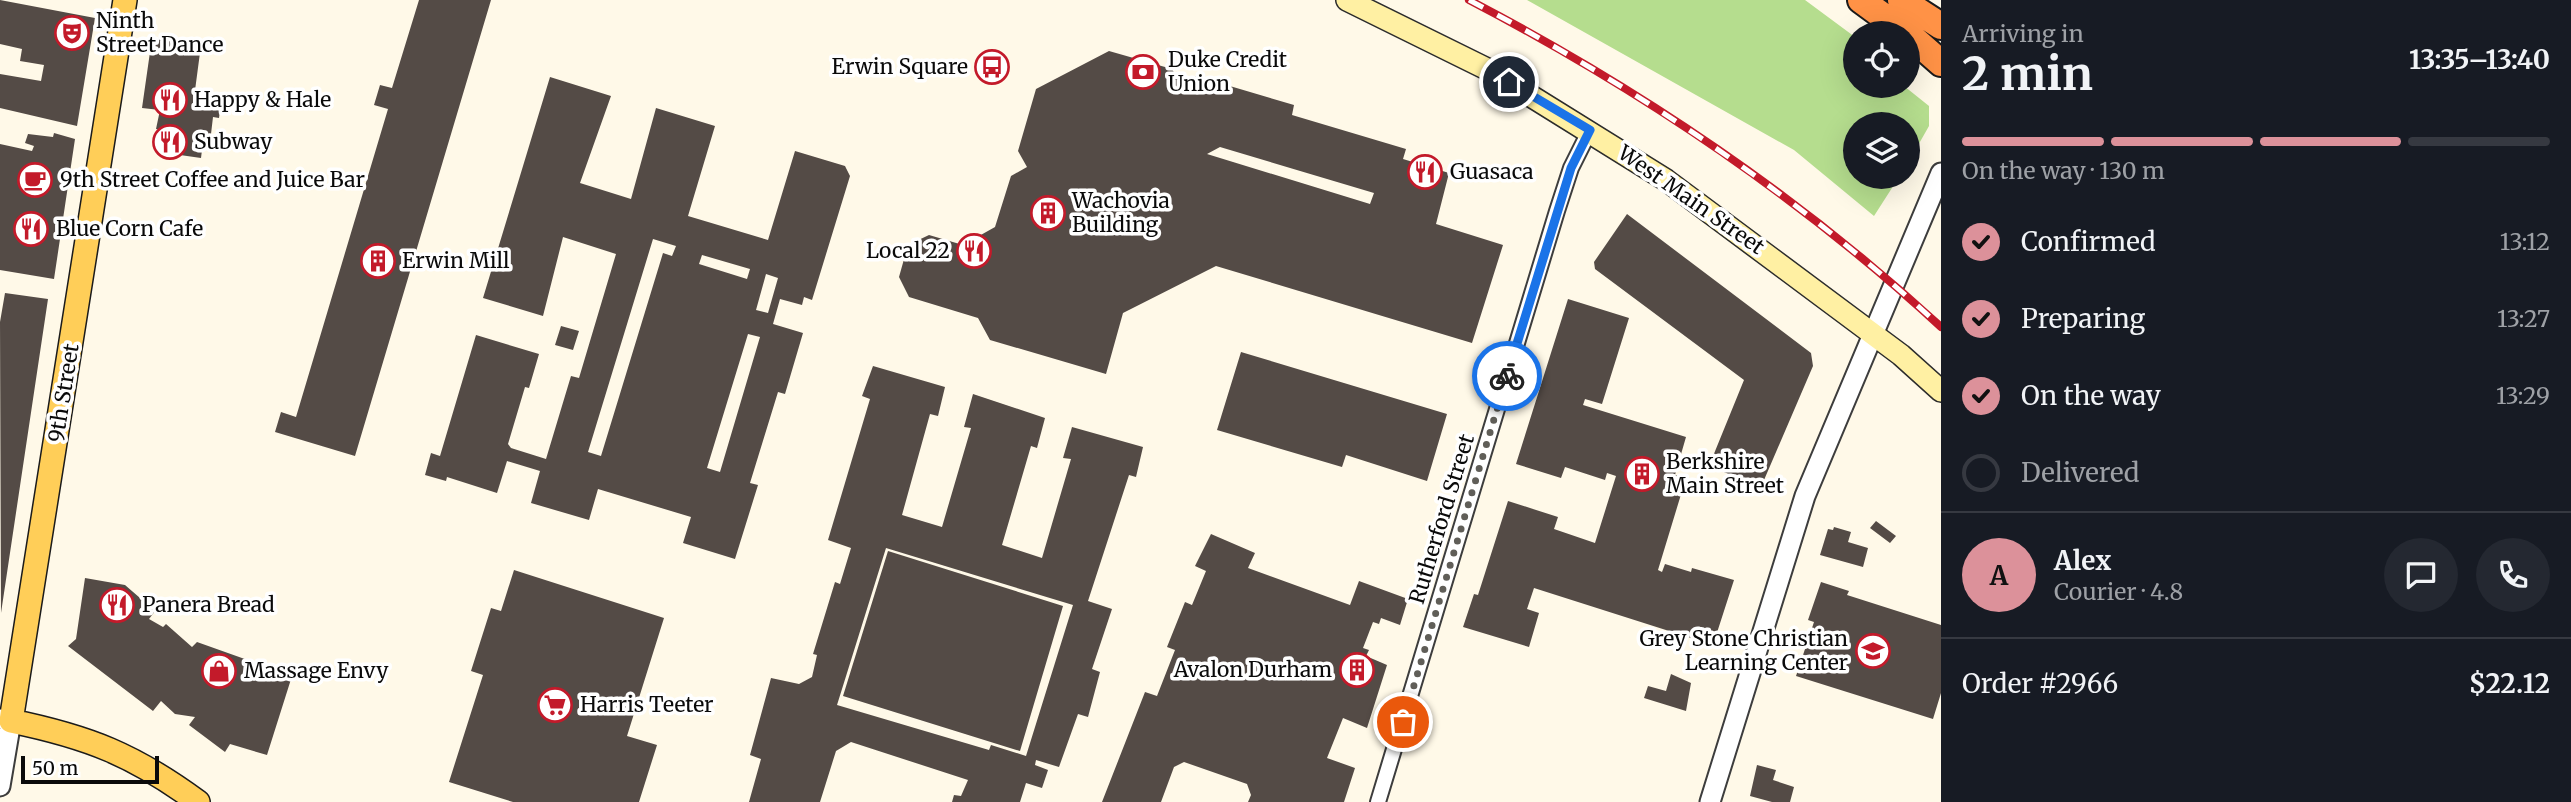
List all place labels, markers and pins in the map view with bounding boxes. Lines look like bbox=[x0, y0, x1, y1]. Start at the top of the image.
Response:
place label: Ninth Street Dance bbox=[96, 7, 223, 58]
theatre icon: Ninth Street Dance bbox=[53, 14, 91, 52]
place label: Duke Credit Union bbox=[1168, 46, 1287, 97]
bus stop icon: Erwin Square bbox=[973, 48, 1011, 86]
pin bbox=[1479, 52, 1539, 112]
place label: Erwin Square bbox=[832, 53, 968, 80]
bank icon: Duke Credit Union bbox=[1124, 53, 1162, 91]
restaurant icon: Happy & Hale bbox=[151, 81, 189, 119]
place label: Happy & Hale bbox=[194, 86, 331, 113]
restaurant icon: Subway bbox=[151, 123, 189, 161]
place label: Subway bbox=[194, 128, 273, 155]
restaurant icon: Guasaca bbox=[1406, 153, 1444, 191]
place label: Guasaca bbox=[1450, 158, 1534, 185]
cafe icon: 9th Street Coffee and Juice Bar bbox=[16, 161, 54, 199]
place label: 9th Street Coffee and Juice Bar bbox=[60, 166, 365, 193]
place label: Wachovia Building bbox=[1071, 187, 1170, 238]
building icon: Wachovia Building bbox=[1029, 194, 1067, 232]
restaurant icon: Blue Corn Cafe bbox=[12, 210, 50, 248]
place label: Blue Corn Cafe bbox=[56, 215, 203, 242]
restaurant icon: Local 22 bbox=[955, 232, 993, 270]
place label: Local 22 bbox=[866, 237, 950, 264]
building icon: Erwin Mill bbox=[359, 242, 397, 280]
place label: Erwin Mill bbox=[402, 247, 510, 274]
place label: Berkshire Main Street bbox=[1666, 448, 1784, 499]
building icon: Berkshire Main Street bbox=[1623, 455, 1661, 493]
restaurant icon: Panera Bread bbox=[98, 586, 136, 624]
place label: Panera Bread bbox=[142, 591, 275, 618]
place label: Grey Stone Christian Learning Center bbox=[1639, 625, 1848, 676]
school or university icon: Grey Stone Christian Learning Center bbox=[1854, 632, 1892, 670]
building icon: Avalon Durham bbox=[1338, 651, 1376, 689]
shop icon: Massage Envy bbox=[200, 652, 238, 690]
place label: Avalon Durham bbox=[1173, 656, 1332, 683]
place label: Massage Envy bbox=[244, 657, 389, 684]
supermarket icon: Harris Teeter bbox=[536, 686, 574, 724]
place label: Harris Teeter bbox=[580, 691, 714, 718]
pin bbox=[1373, 692, 1433, 752]

